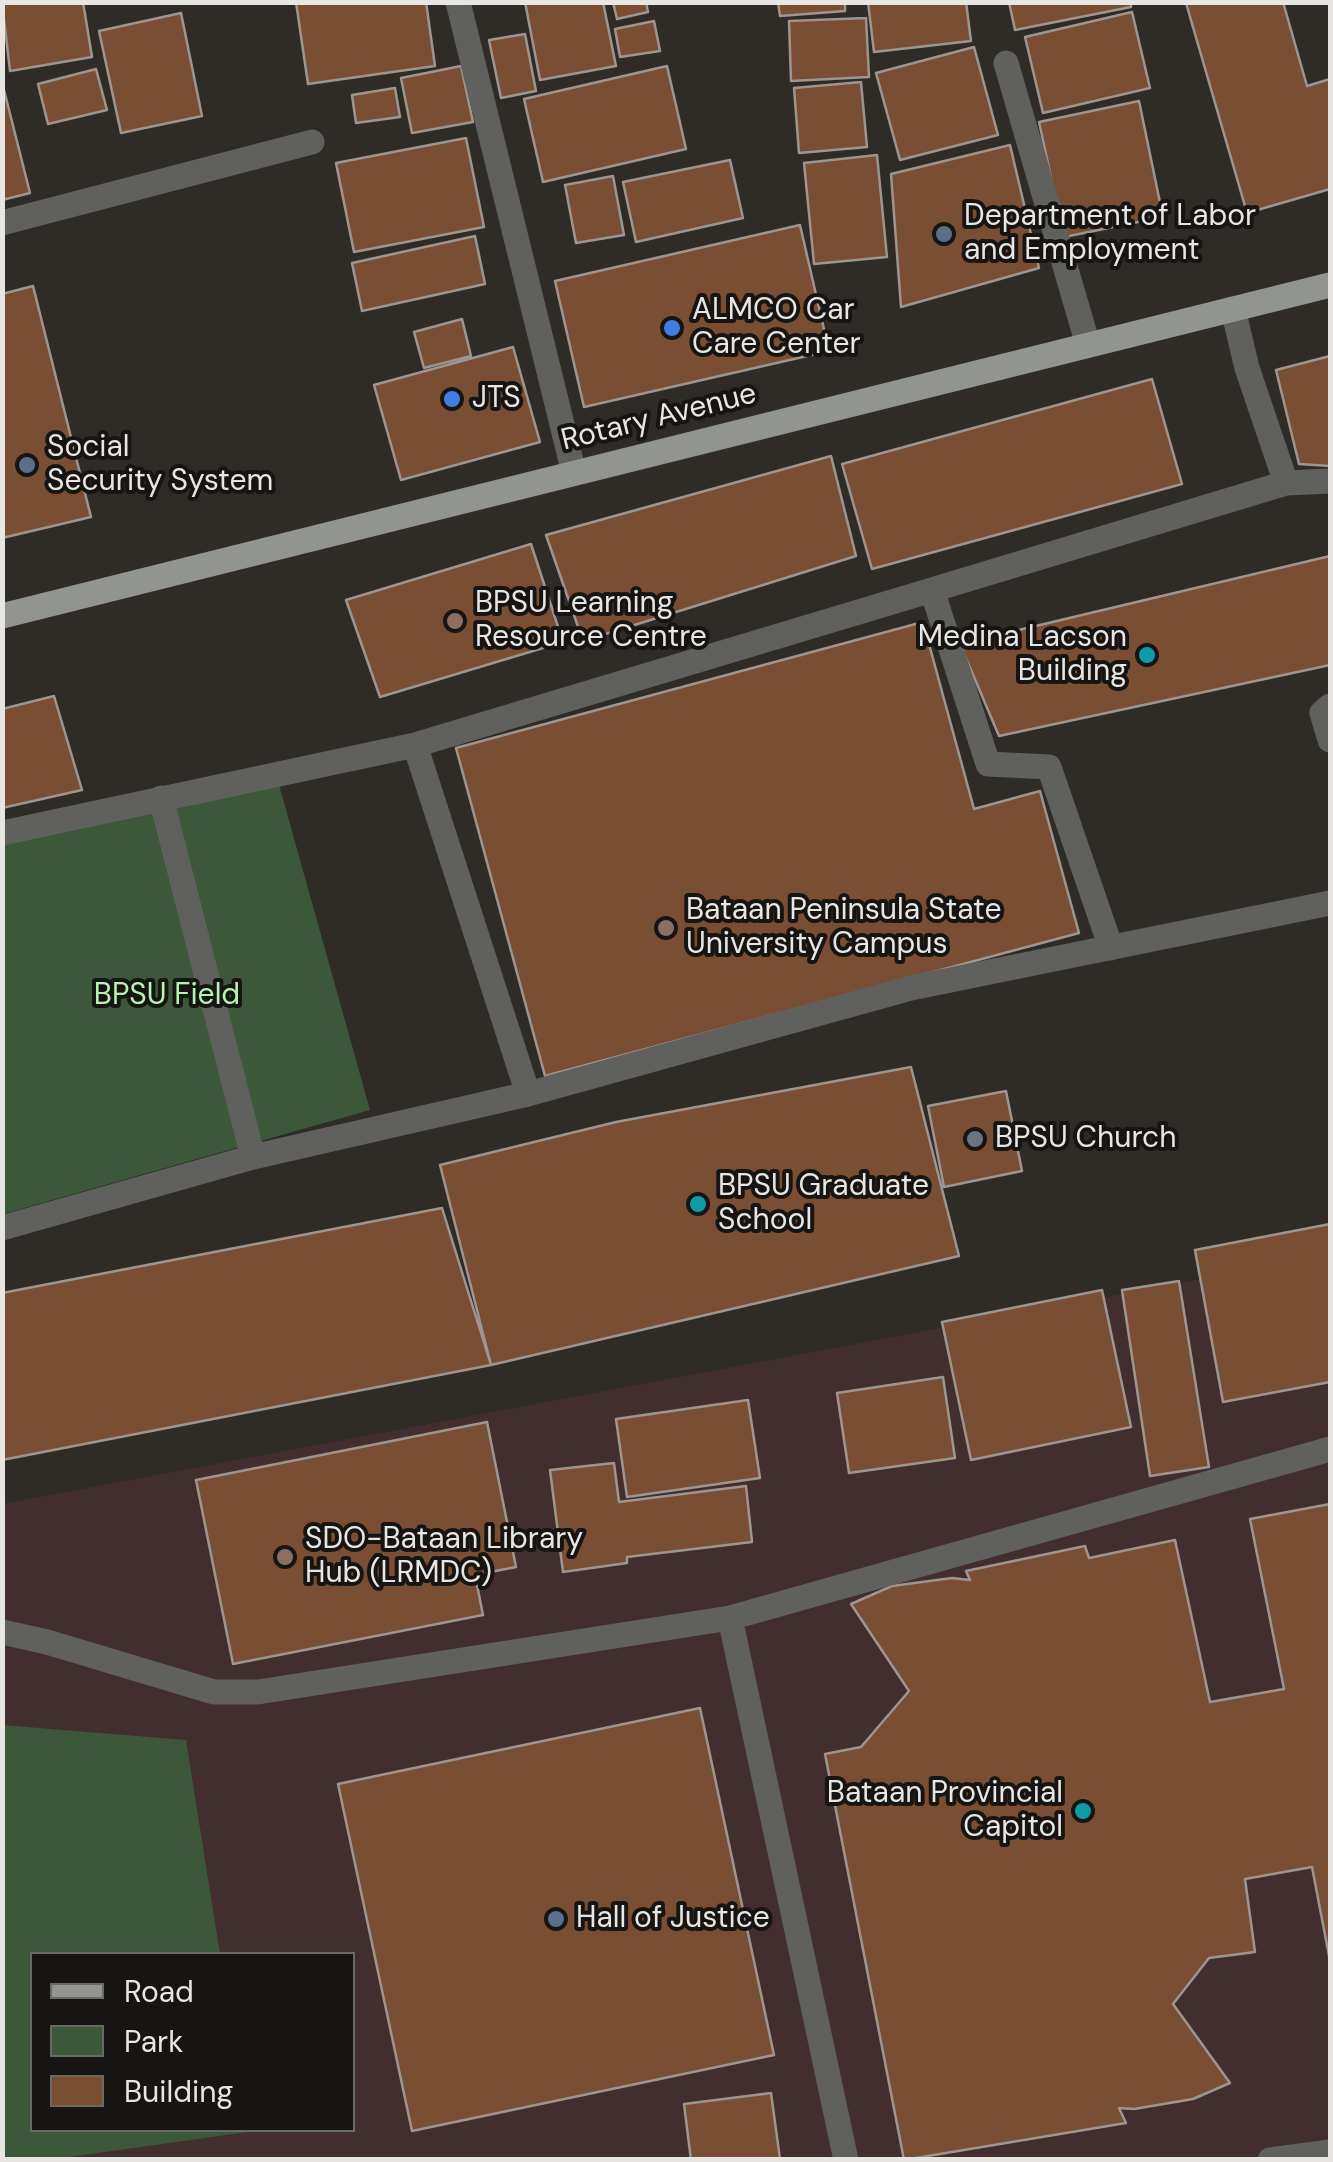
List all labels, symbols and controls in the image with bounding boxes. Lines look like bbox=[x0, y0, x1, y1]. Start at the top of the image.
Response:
place label: Department of Labor and Employment bbox=[964, 199, 1256, 270]
marker: Department of Labor and Employment bbox=[933, 223, 955, 245]
place label: ALMCO Car Care Center bbox=[692, 293, 861, 364]
marker: ALMCO Car Care Center bbox=[661, 317, 683, 339]
street label: Rotary Avenue bbox=[558, 376, 760, 460]
place label: JTS bbox=[472, 381, 521, 417]
marker: JTS bbox=[441, 388, 463, 410]
place label: Social Security System bbox=[47, 430, 273, 500]
marker: Social Security System bbox=[16, 454, 38, 476]
place label: BPSU Learning Resource Centre bbox=[475, 586, 707, 656]
marker: BPSU Learning Resource Centre bbox=[444, 610, 466, 632]
place label: Medina Lacson Building bbox=[918, 620, 1127, 690]
marker: Medina Lacson Building bbox=[1136, 644, 1158, 666]
place label: Bataan Peninsula State University Campus bbox=[686, 893, 1001, 964]
marker: Bataan Peninsula State University Campus bbox=[655, 917, 677, 939]
park label: BPSU Field bbox=[94, 978, 240, 1014]
place label: BPSU Church bbox=[995, 1121, 1176, 1157]
marker: BPSU Church bbox=[964, 1128, 986, 1150]
place label: BPSU Graduate School bbox=[718, 1169, 929, 1240]
marker: BPSU Graduate School bbox=[687, 1193, 709, 1215]
place label: SDO-Bataan Library Hub (LRMDC) bbox=[305, 1522, 583, 1592]
marker: SDO-Bataan Library Hub (LRMDC) bbox=[274, 1546, 296, 1568]
place label: Bataan Provincial Capitol bbox=[827, 1776, 1063, 1846]
marker: Bataan Provincial Capitol bbox=[1072, 1800, 1094, 1822]
place label: Hall of Justice bbox=[576, 1901, 770, 1937]
marker: Hall of Justice bbox=[545, 1908, 567, 1930]
legend bbox=[30, 1952, 355, 2132]
text: Road bbox=[124, 1972, 194, 2011]
text: Park bbox=[124, 2022, 183, 2061]
text: Building bbox=[124, 2072, 233, 2111]

